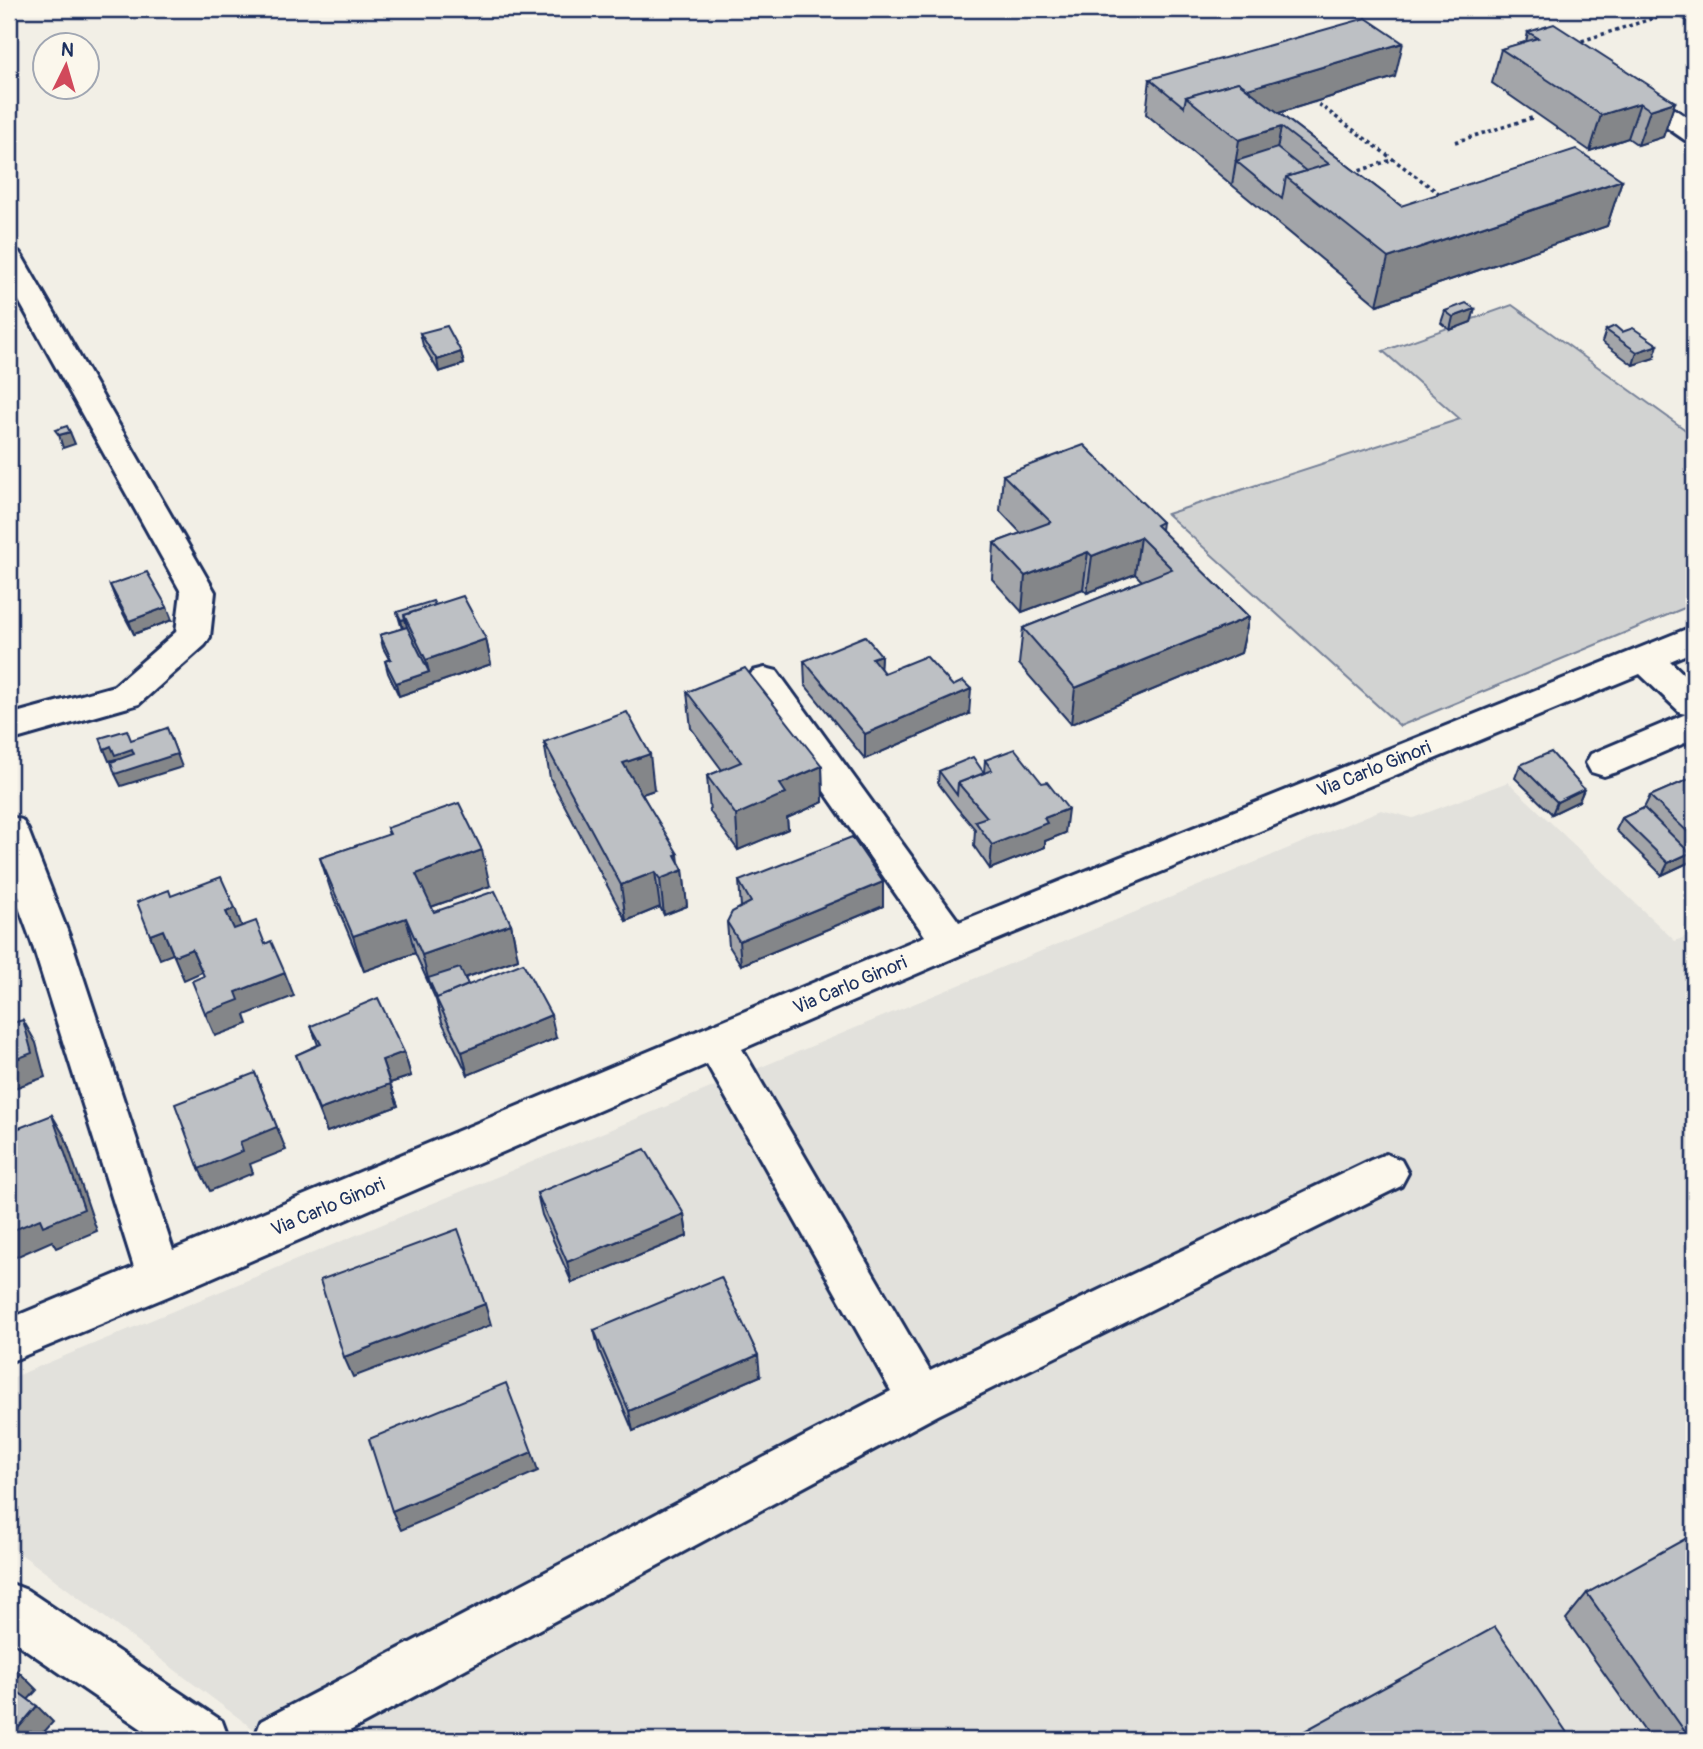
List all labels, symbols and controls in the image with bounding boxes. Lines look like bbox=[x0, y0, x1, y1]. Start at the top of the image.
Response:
north arrow bbox=[32, 32, 102, 102]
text: N bbox=[60, 38, 75, 63]
street label: Via Carlo Ginori bbox=[1313, 735, 1435, 803]
street label: Via Carlo Ginori bbox=[790, 950, 910, 1020]
street label: Via Carlo Ginori bbox=[268, 1172, 388, 1242]

